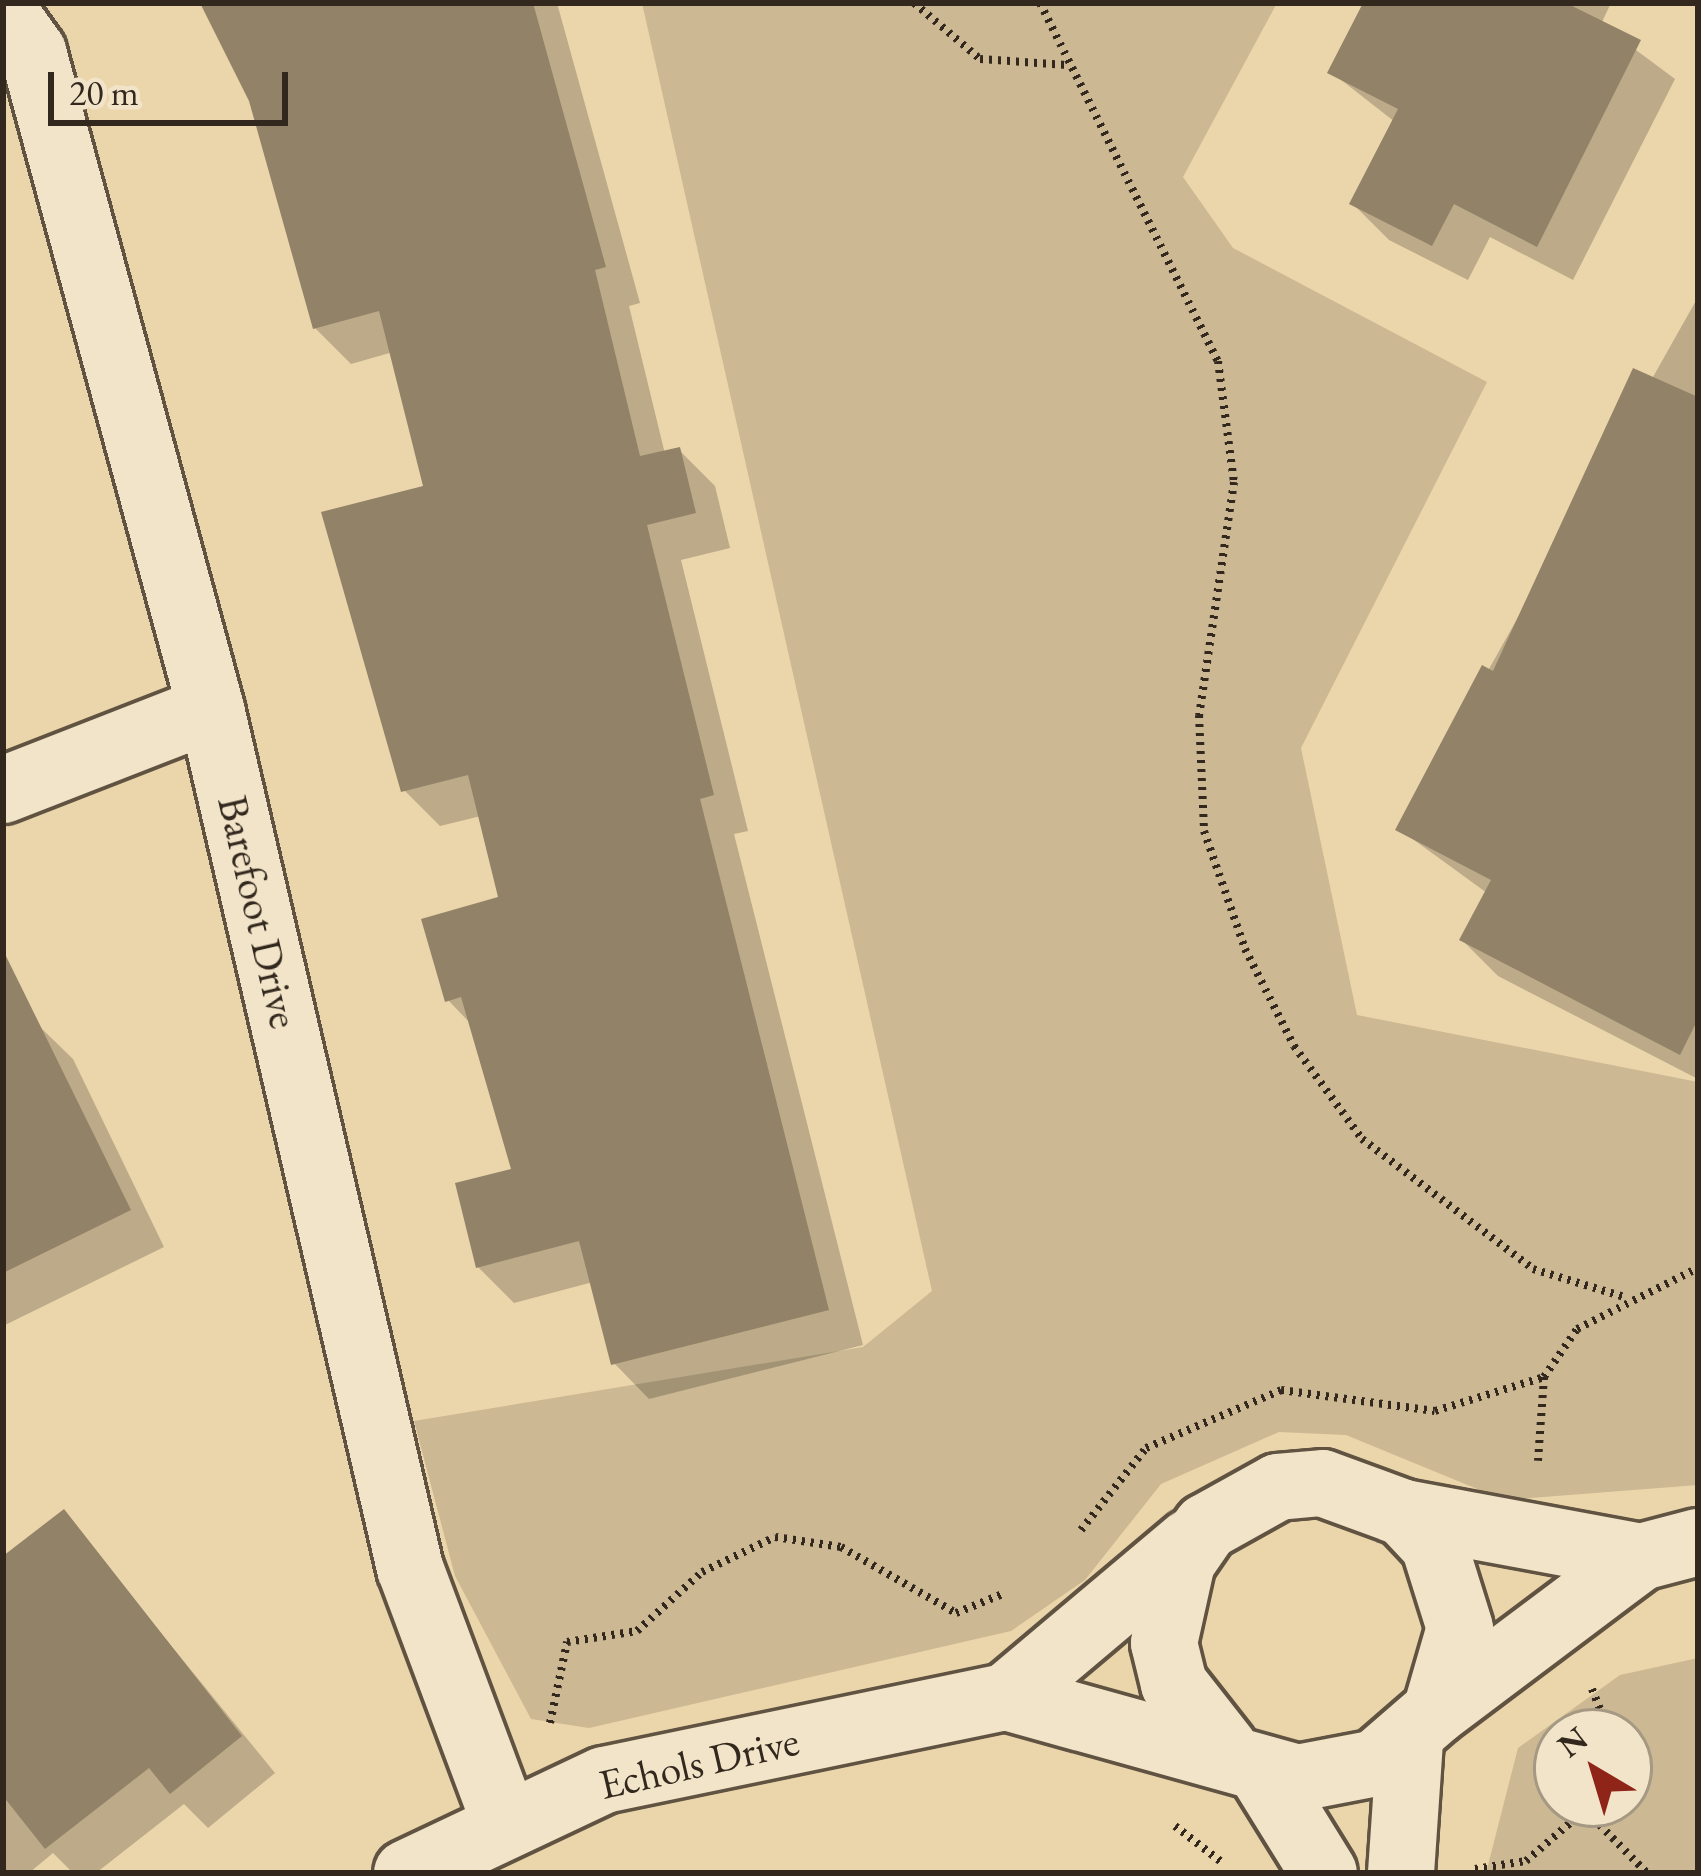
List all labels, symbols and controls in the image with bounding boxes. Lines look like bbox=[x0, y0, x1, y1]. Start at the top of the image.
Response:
scale bar bbox=[54, 48, 294, 122]
text: 20 m bbox=[69, 69, 139, 116]
street label: Barefoot Drive bbox=[207, 791, 309, 1033]
north arrow bbox=[1533, 1708, 1653, 1828]
street label: Echols Drive bbox=[594, 1716, 804, 1810]
text: N bbox=[1549, 1716, 1596, 1767]

